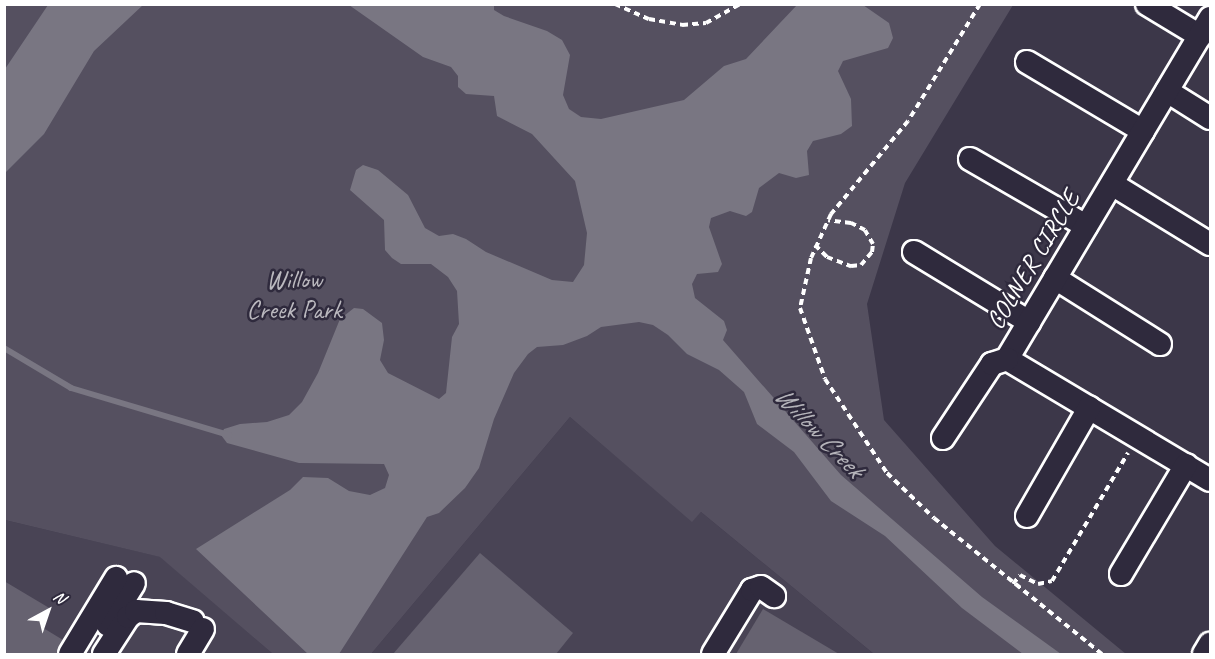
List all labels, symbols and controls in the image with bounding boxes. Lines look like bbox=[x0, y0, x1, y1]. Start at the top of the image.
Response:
street label: COLNER CIRCLE bbox=[979, 185, 1087, 335]
park label: Willow Creek Park bbox=[246, 264, 342, 326]
water label: Willow Creek bbox=[768, 380, 870, 484]
north arrow bbox=[18, 581, 78, 641]
text: N bbox=[49, 586, 70, 608]

